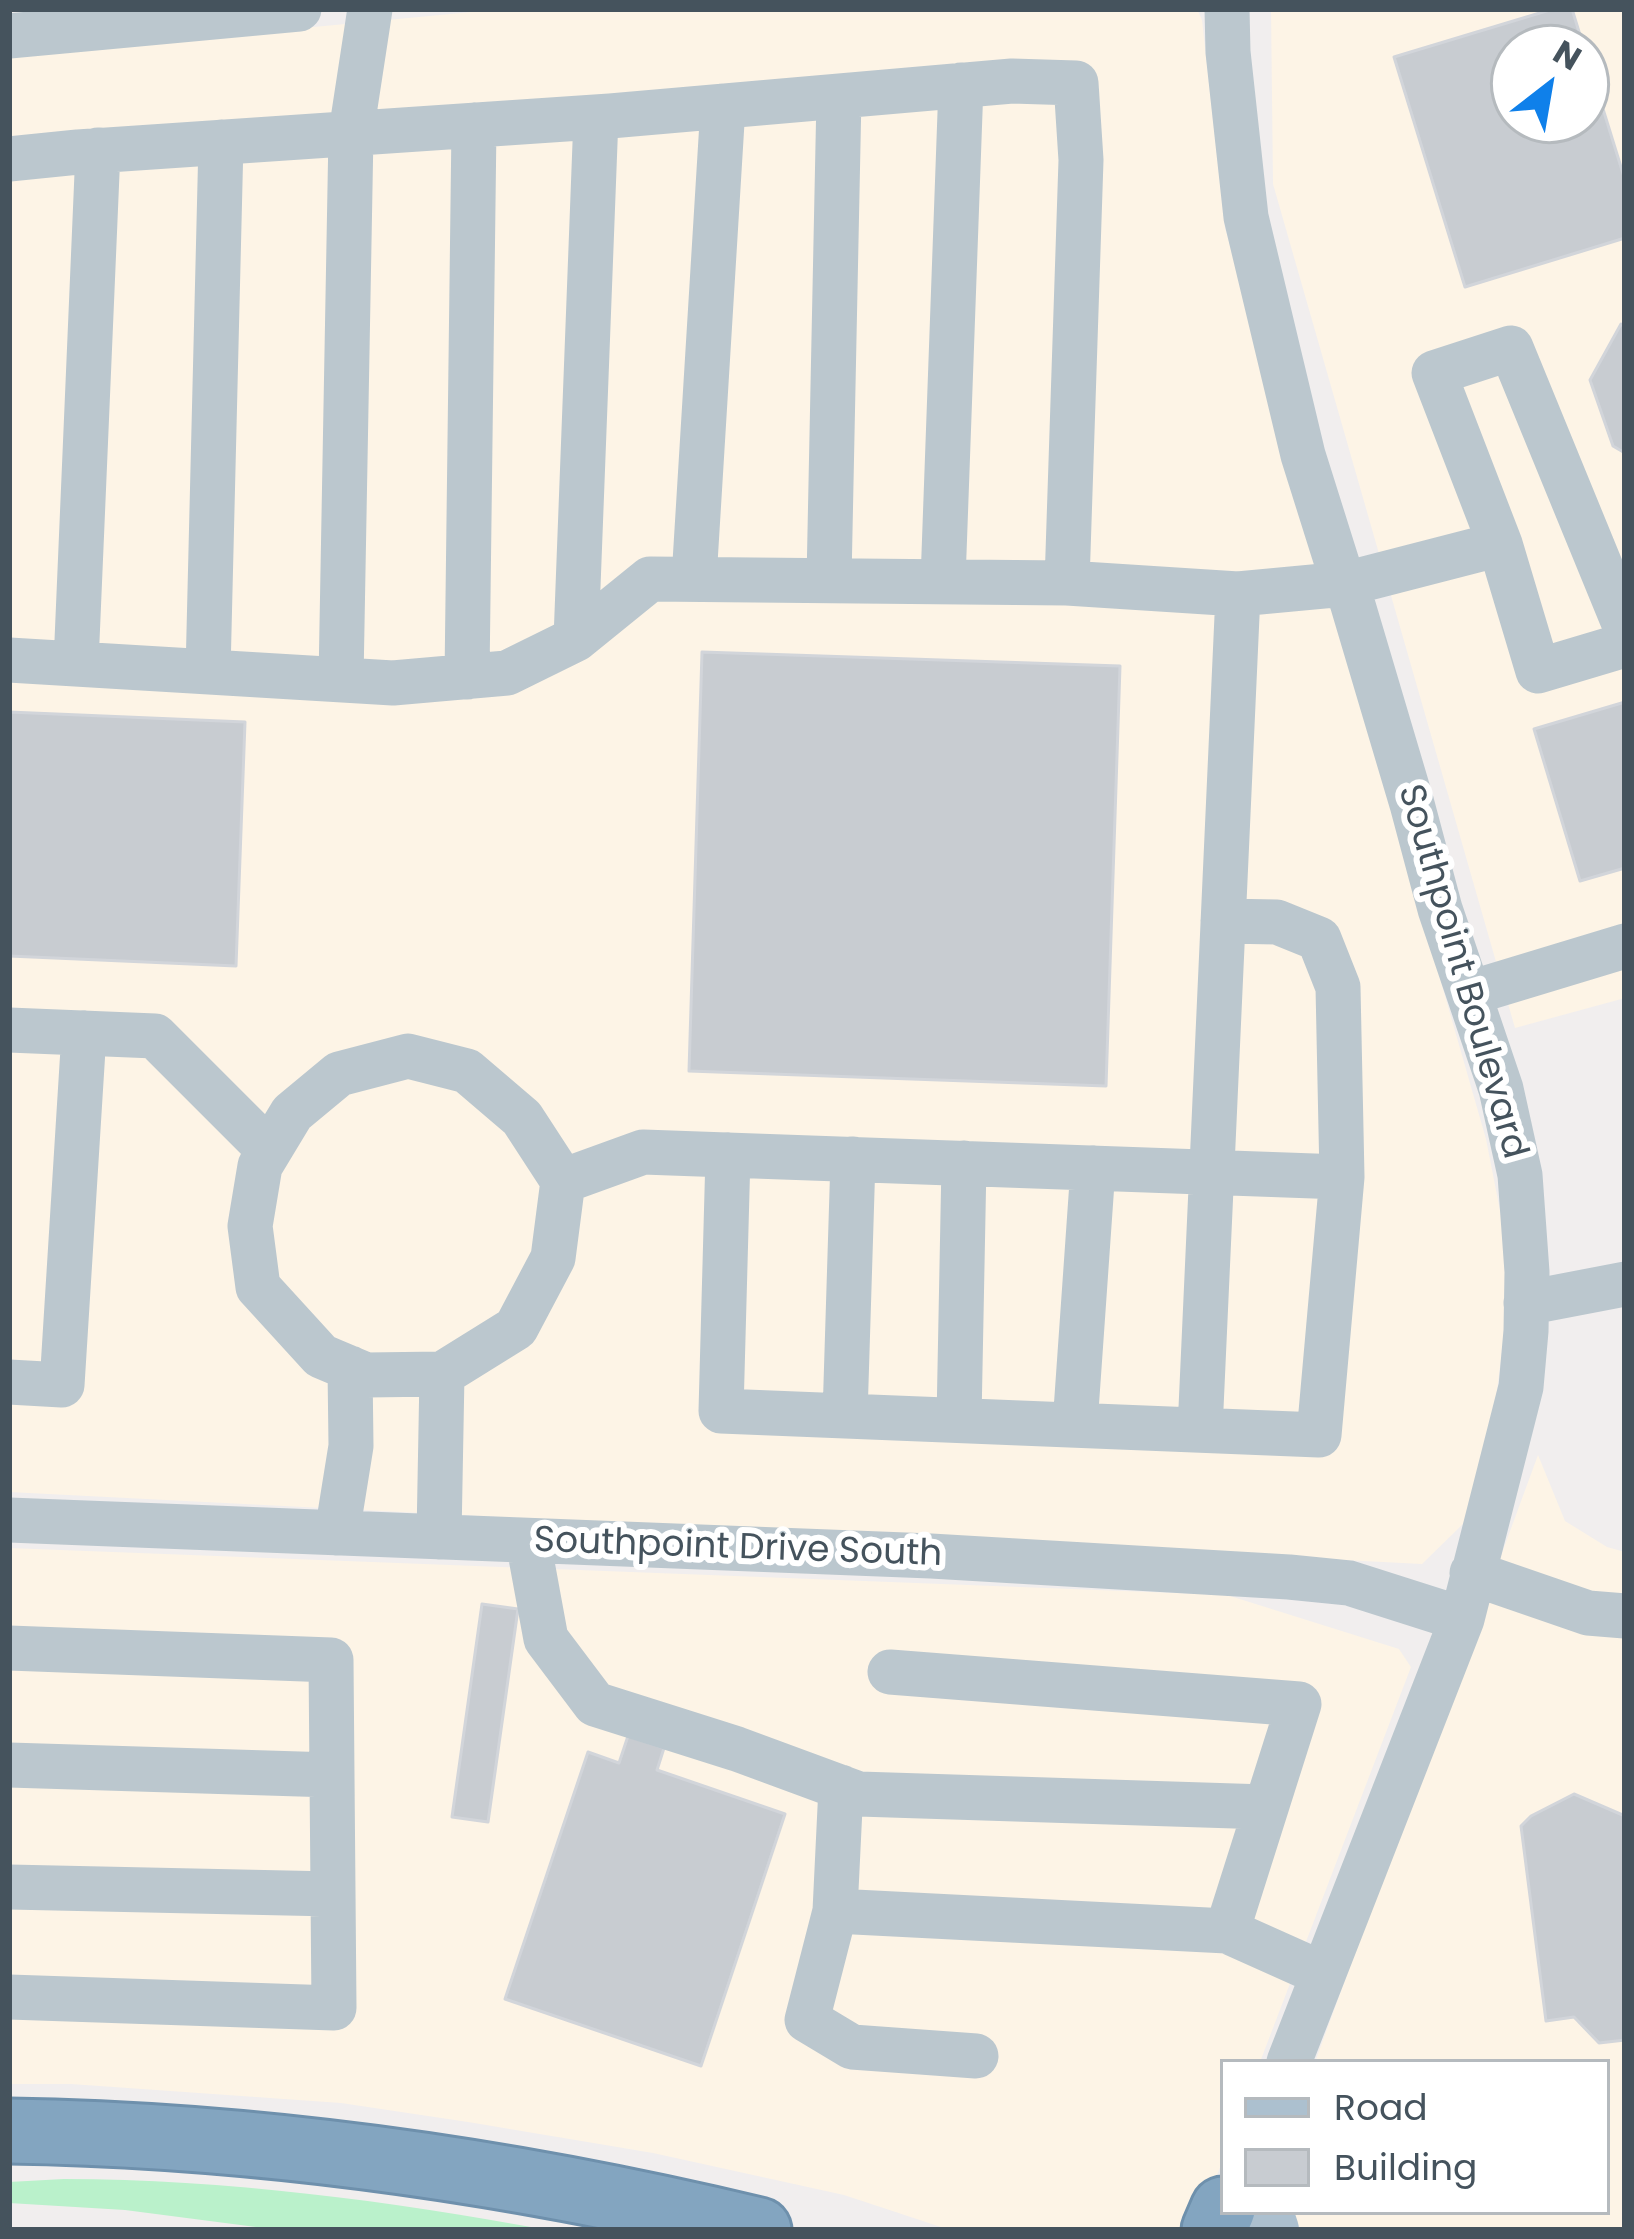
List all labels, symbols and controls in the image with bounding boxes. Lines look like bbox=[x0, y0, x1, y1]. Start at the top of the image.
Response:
north arrow bbox=[1490, 24, 1610, 144]
text: N bbox=[1545, 29, 1590, 82]
street label: Southpoint Boulevard bbox=[1387, 780, 1535, 1164]
street label: Southpoint Drive South bbox=[533, 1520, 943, 1578]
legend bbox=[1220, 2059, 1610, 2215]
text: Road bbox=[1334, 2082, 1428, 2133]
text: Building bbox=[1334, 2142, 1477, 2193]

